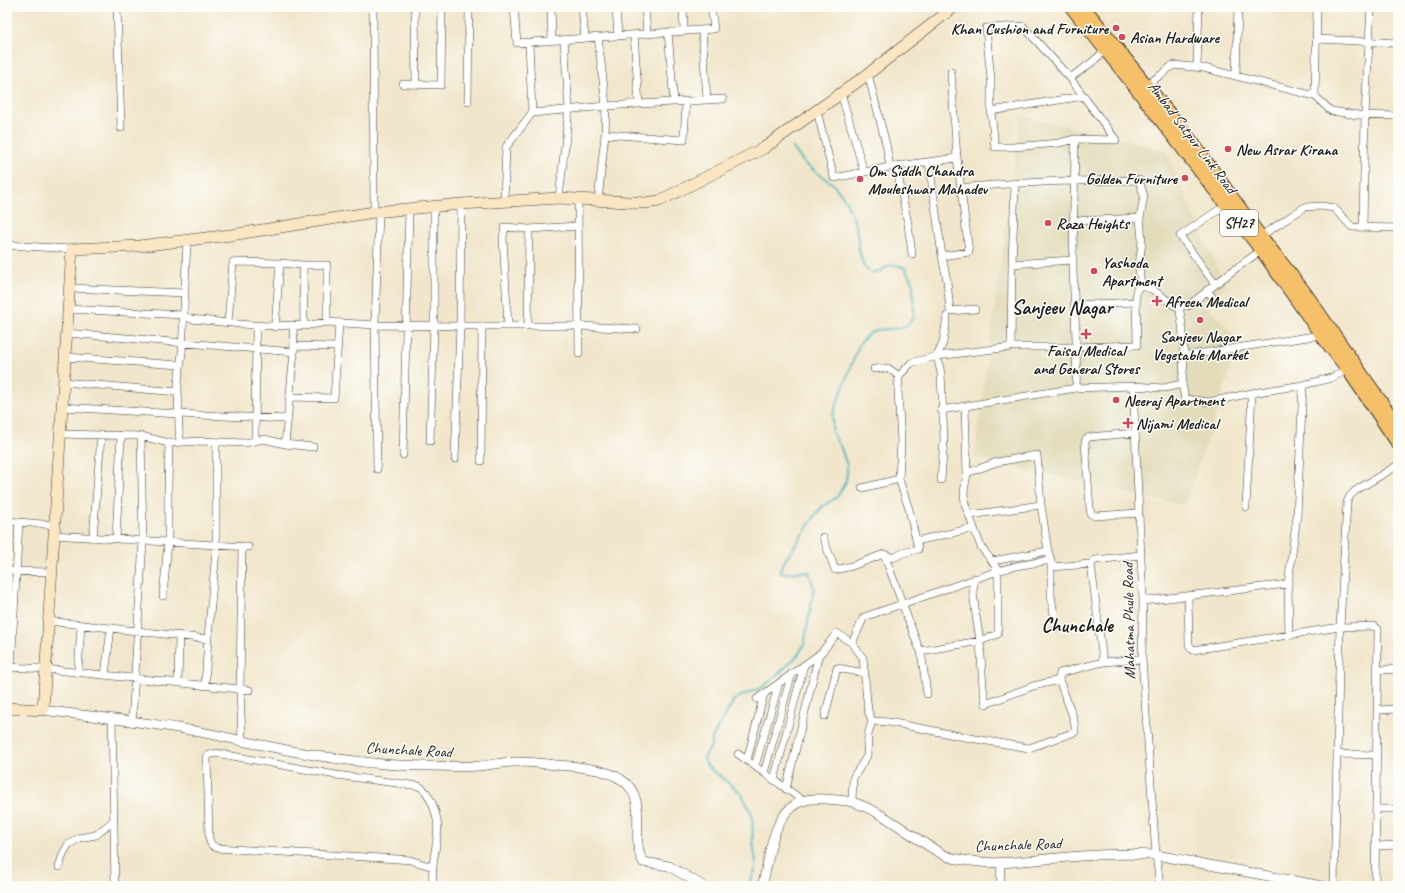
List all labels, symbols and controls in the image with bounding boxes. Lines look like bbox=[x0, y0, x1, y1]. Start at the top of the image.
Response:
place label: Khan Cushion and Furniture bbox=[951, 19, 1110, 39]
marker: Khan Cushion and Furniture bbox=[1111, 23, 1121, 33]
place label: Asian Hardware bbox=[1130, 28, 1221, 48]
marker: Asian Hardware bbox=[1117, 32, 1127, 42]
street label: Ambad Satpur Link Road bbox=[1143, 77, 1243, 200]
place label: New Asrar Kirana bbox=[1236, 140, 1339, 160]
marker: New Asrar Kirana bbox=[1223, 144, 1233, 154]
place label: Om Siddh Chandra Mouleshwar Mahadev bbox=[868, 161, 989, 199]
place label: Golden Furniture bbox=[1086, 169, 1179, 189]
marker: Golden Furniture bbox=[1180, 173, 1190, 183]
marker: Om Siddh Chandra Mouleshwar Mahadev bbox=[855, 174, 865, 184]
road number: SH27 bbox=[1220, 210, 1258, 236]
place label: Raza Heights bbox=[1056, 214, 1131, 234]
marker: Raza Heights bbox=[1043, 218, 1053, 228]
place label: Yashoda Apartment bbox=[1102, 253, 1164, 291]
marker: Yashoda Apartment bbox=[1089, 266, 1099, 276]
place label: Afreen Medical bbox=[1165, 292, 1251, 312]
district label: Sanjeev Nagar bbox=[1012, 295, 1115, 320]
marker: Afreen Medical bbox=[1152, 296, 1162, 306]
marker: Sanjeev Nagar Vegetable Market bbox=[1195, 315, 1205, 325]
place label: Sanjeev Nagar Vegetable Market bbox=[1152, 327, 1250, 365]
marker: Faisal Medical and General Stores bbox=[1081, 329, 1091, 339]
place label: Faisal Medical and General Stores bbox=[1033, 341, 1141, 379]
place label: Neeraj Apartment bbox=[1124, 391, 1226, 411]
marker: Neeraj Apartment bbox=[1111, 395, 1121, 405]
place label: Nijami Medical bbox=[1136, 414, 1221, 434]
marker: Nijami Medical bbox=[1123, 418, 1133, 428]
street label: Mahatma Phule Road bbox=[1118, 560, 1140, 679]
district label: Chunchale bbox=[1041, 613, 1114, 638]
street label: Chunchale Road bbox=[365, 738, 455, 762]
street label: Chunchale Road bbox=[974, 833, 1064, 857]

